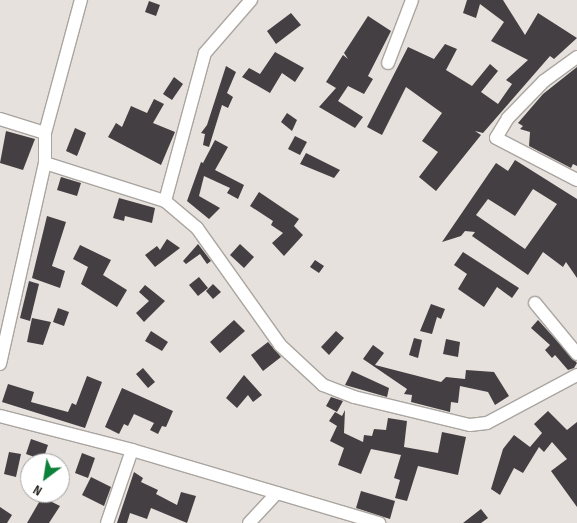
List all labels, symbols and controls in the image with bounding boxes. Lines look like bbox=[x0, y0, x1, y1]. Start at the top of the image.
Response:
north arrow bbox=[20, 453, 70, 503]
text: N bbox=[30, 481, 45, 500]

